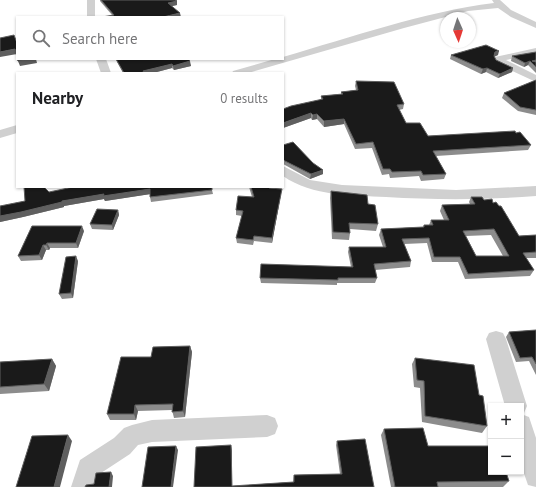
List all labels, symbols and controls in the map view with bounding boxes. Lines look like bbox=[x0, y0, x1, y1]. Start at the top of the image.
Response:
north arrow bbox=[440, 12, 476, 48]
search box bbox=[16, 16, 284, 60]
icon: search bbox=[30, 27, 52, 49]
text: Search here bbox=[62, 29, 138, 48]
text: Nearby bbox=[32, 87, 83, 109]
text: 0 results bbox=[220, 90, 268, 107]
map controls bbox=[488, 403, 524, 475]
button: + bbox=[488, 403, 524, 439]
button: − bbox=[488, 439, 524, 475]

